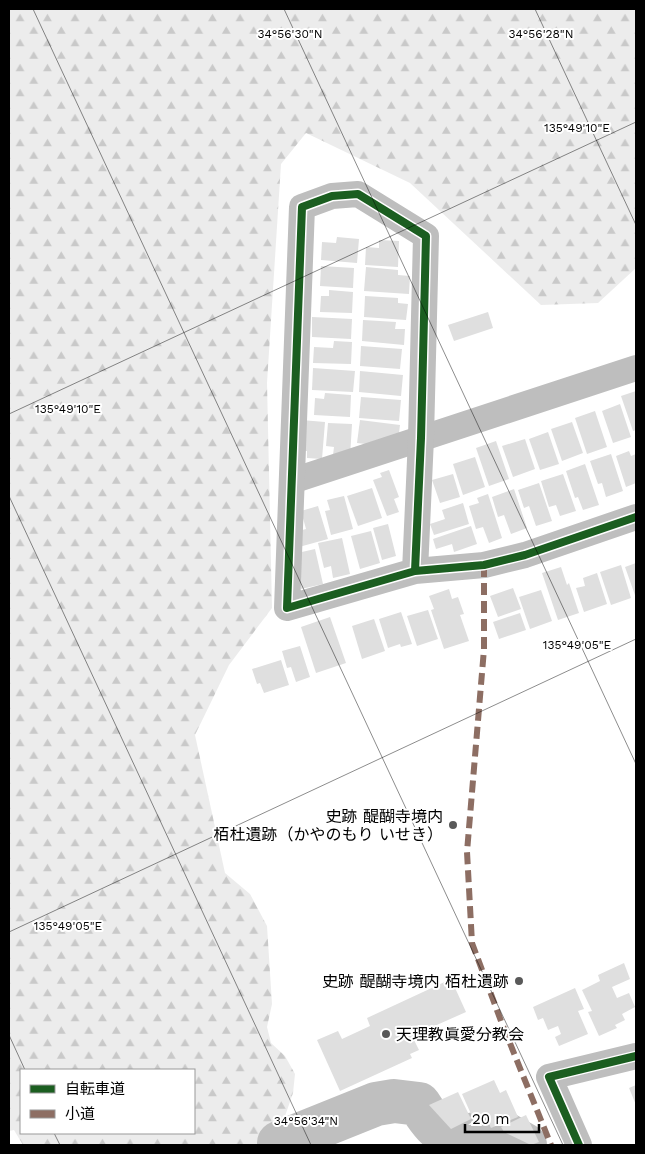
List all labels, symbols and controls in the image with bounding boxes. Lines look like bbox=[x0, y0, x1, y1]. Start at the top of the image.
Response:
text: 34°56'30"N bbox=[257, 27, 323, 41]
text: 34°56'28"N bbox=[509, 27, 573, 41]
text: 135°49'10"E bbox=[544, 121, 610, 135]
text: 135°49'10"E bbox=[35, 402, 101, 416]
text: 135°49'05"E bbox=[543, 638, 612, 652]
place label: 史跡 醍醐寺境内 栢杜遺跡（かやのもり いせき） bbox=[214, 807, 443, 844]
marker: 史跡 醍醐寺境内 栢杜遺跡（かやのもり いせき） bbox=[447, 819, 459, 831]
text: 135°49'05"E bbox=[34, 919, 103, 933]
place label: 史跡 醍醐寺境内 栢杜遺跡 bbox=[322, 972, 509, 991]
marker: 史跡 醍醐寺境内 栢杜遺跡 bbox=[513, 975, 525, 987]
place label: 天理教眞愛分教会 bbox=[396, 1025, 524, 1044]
marker: 天理教眞愛分教会 bbox=[380, 1028, 392, 1040]
legend bbox=[20, 1069, 195, 1134]
text: 自転車道 bbox=[65, 1080, 125, 1098]
scale bar bbox=[465, 1102, 539, 1134]
text: 小道 bbox=[65, 1105, 95, 1123]
text: 20 m bbox=[472, 1110, 510, 1128]
text: 34°56'34"N bbox=[274, 1114, 338, 1128]

